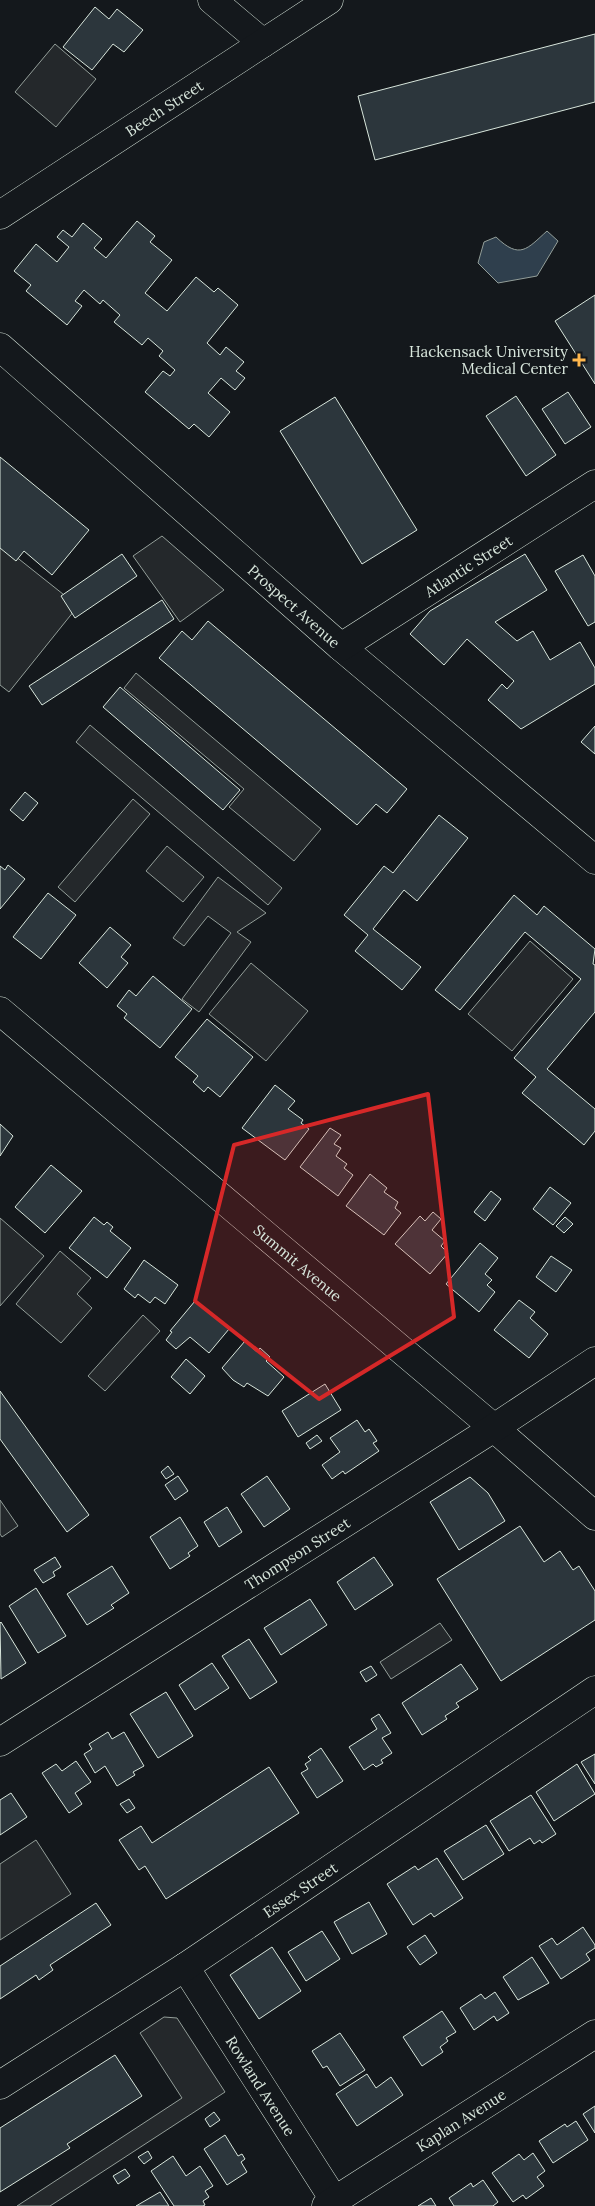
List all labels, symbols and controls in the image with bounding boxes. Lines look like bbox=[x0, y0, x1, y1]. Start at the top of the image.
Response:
street label: Beech Street bbox=[122, 75, 207, 140]
place label: Hackensack University Medical Center bbox=[409, 342, 569, 378]
marker: Hackensack University Medical Center bbox=[572, 353, 586, 367]
street label: Atlantic Street bbox=[420, 530, 516, 601]
street label: Prospect Avenue bbox=[244, 560, 344, 652]
street label: Summit Avenue bbox=[250, 1220, 346, 1305]
street label: Thompson Street bbox=[241, 1513, 353, 1594]
street label: Essex Street bbox=[259, 1857, 341, 1921]
street label: Rowland Avenue bbox=[222, 2032, 300, 2139]
street label: Kaplan Avenue bbox=[412, 2084, 509, 2156]

